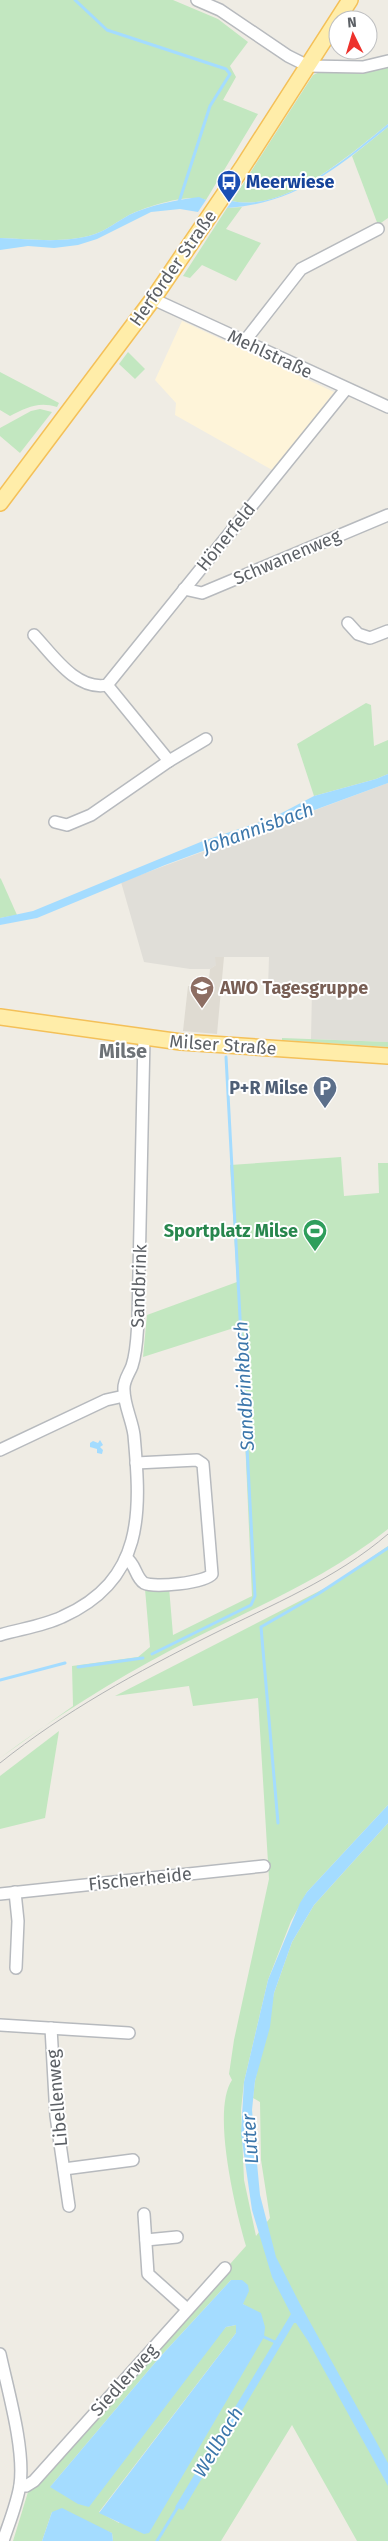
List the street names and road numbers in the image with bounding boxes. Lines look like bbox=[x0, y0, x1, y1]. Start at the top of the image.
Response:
street label: Herforder Straße bbox=[125, 206, 221, 330]
street label: Mehlstraße bbox=[224, 325, 316, 383]
street label: Hönerfeld bbox=[192, 498, 260, 576]
street label: Schwanenweg bbox=[230, 524, 345, 589]
street label: Milser Straße bbox=[169, 1030, 277, 1060]
street label: Sandbrink bbox=[127, 1243, 151, 1328]
street label: Fischerheide bbox=[87, 1863, 193, 1895]
street label: Libellenweg bbox=[42, 2048, 72, 2147]
street label: Siedlerweg bbox=[86, 2339, 163, 2421]

